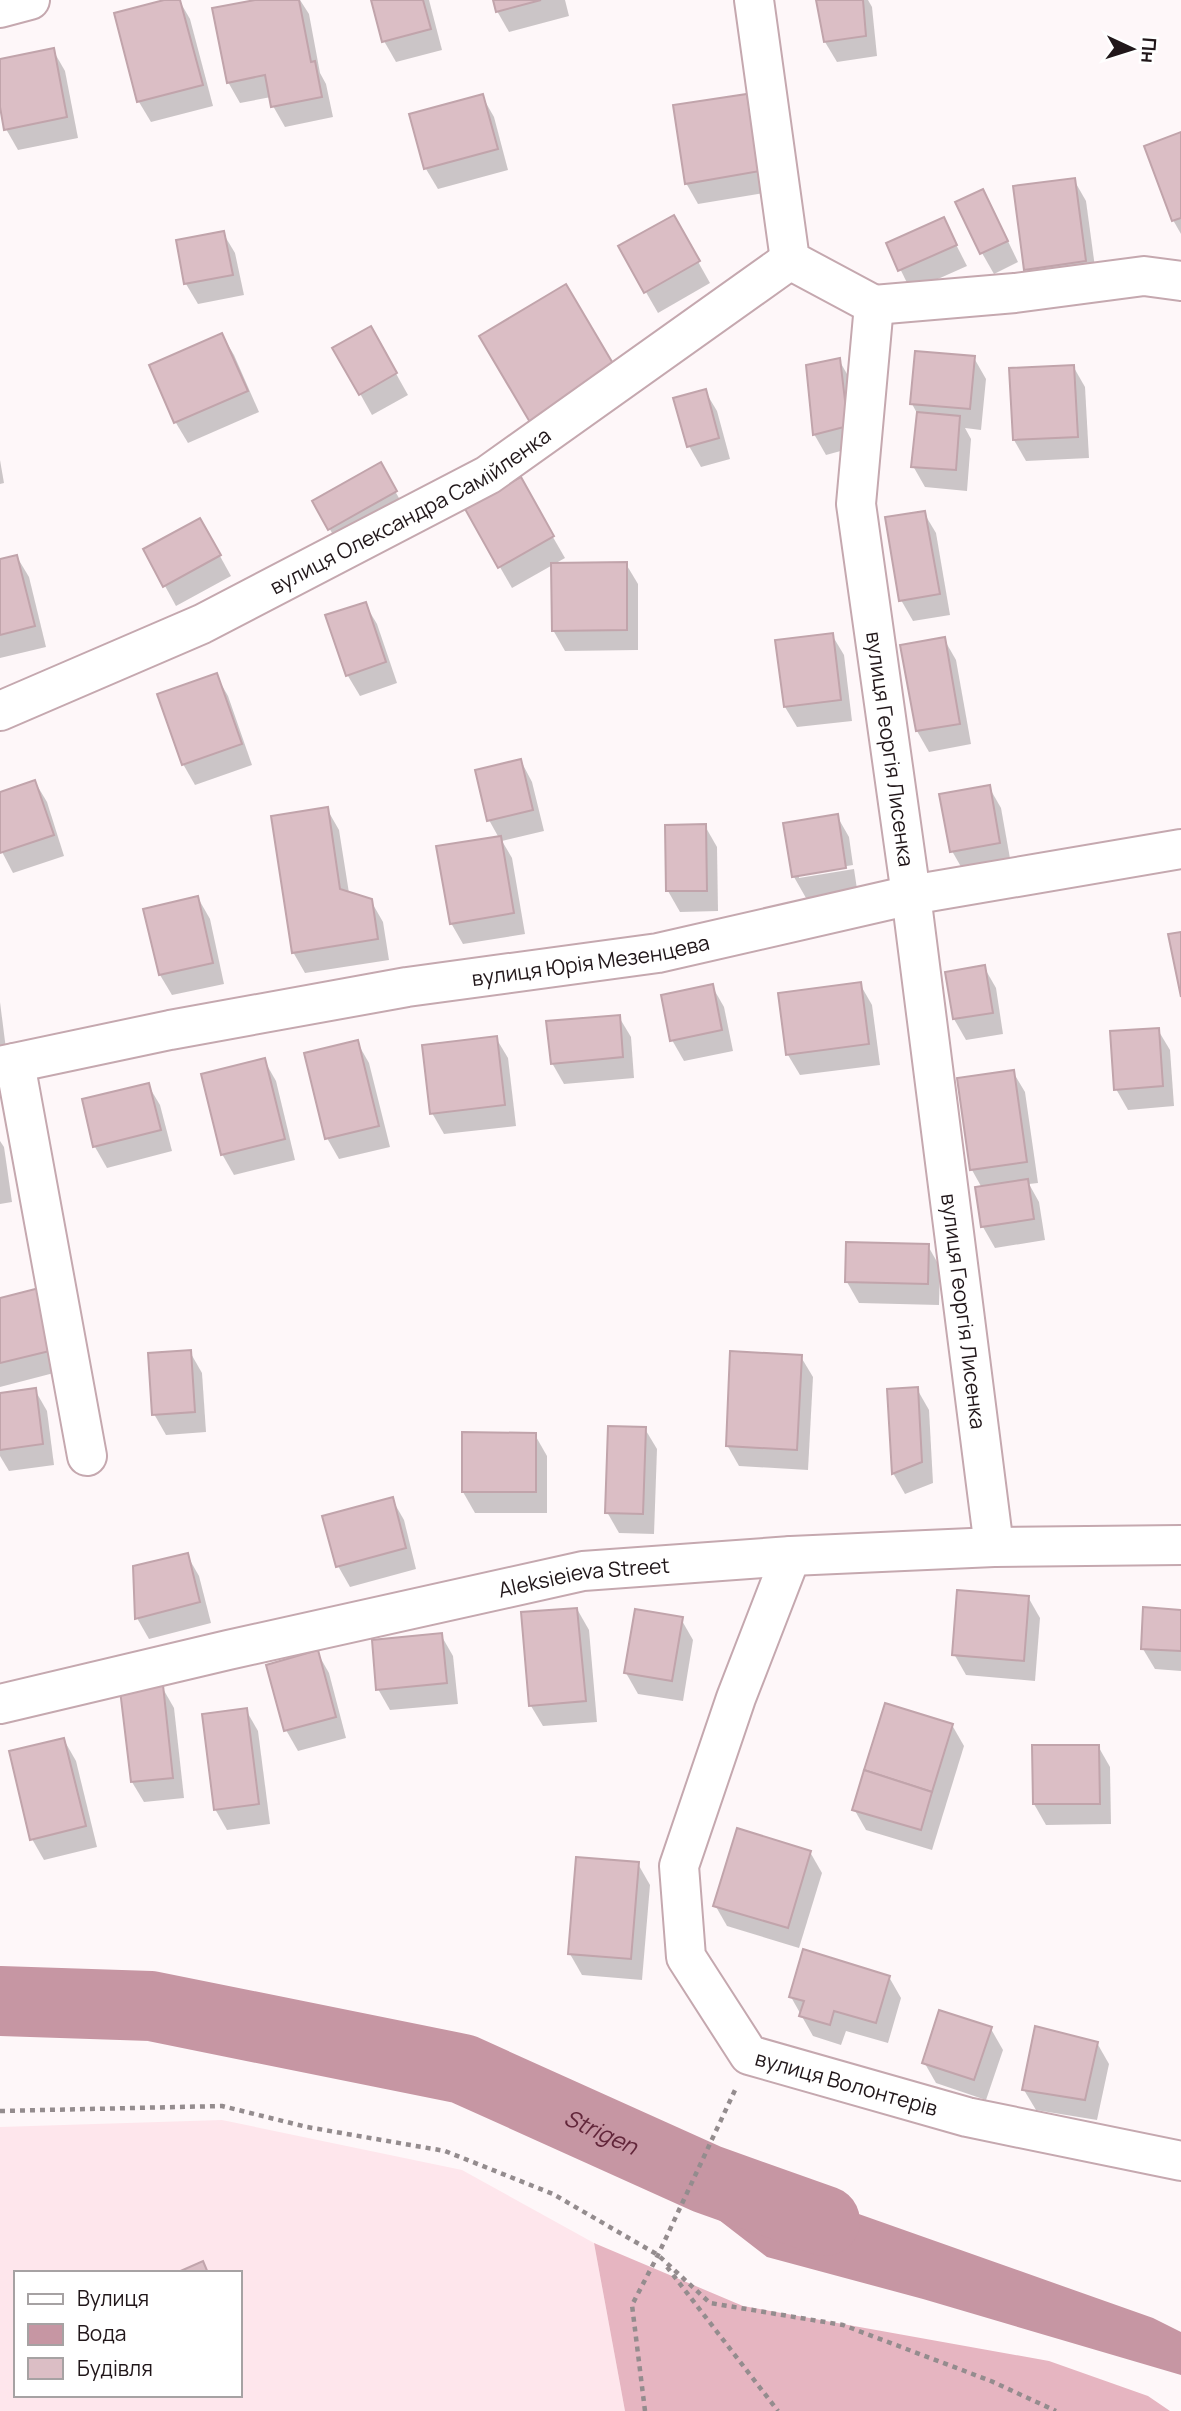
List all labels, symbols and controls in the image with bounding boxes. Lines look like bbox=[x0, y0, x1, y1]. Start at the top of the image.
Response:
north arrow bbox=[1097, 14, 1167, 84]
text: Пн bbox=[1135, 37, 1163, 64]
street label: вулиця Олександра Самійленка bbox=[265, 421, 556, 600]
street label: вулиця Георгія Лисенка bbox=[860, 630, 921, 868]
street label: вулиця Юрія Мезенцева bbox=[470, 928, 712, 992]
street label: вулиця Георгія Лисенка bbox=[935, 1192, 993, 1431]
street label: Aleksieieva Street bbox=[495, 1551, 670, 1603]
street label: вулиця Волонтерів bbox=[752, 2044, 941, 2122]
water label: Strigen bbox=[559, 2101, 644, 2162]
legend bbox=[14, 2271, 242, 2397]
text: Вулиця bbox=[77, 2284, 149, 2312]
text: Вода bbox=[77, 2319, 127, 2347]
text: Будівля bbox=[77, 2354, 153, 2382]

